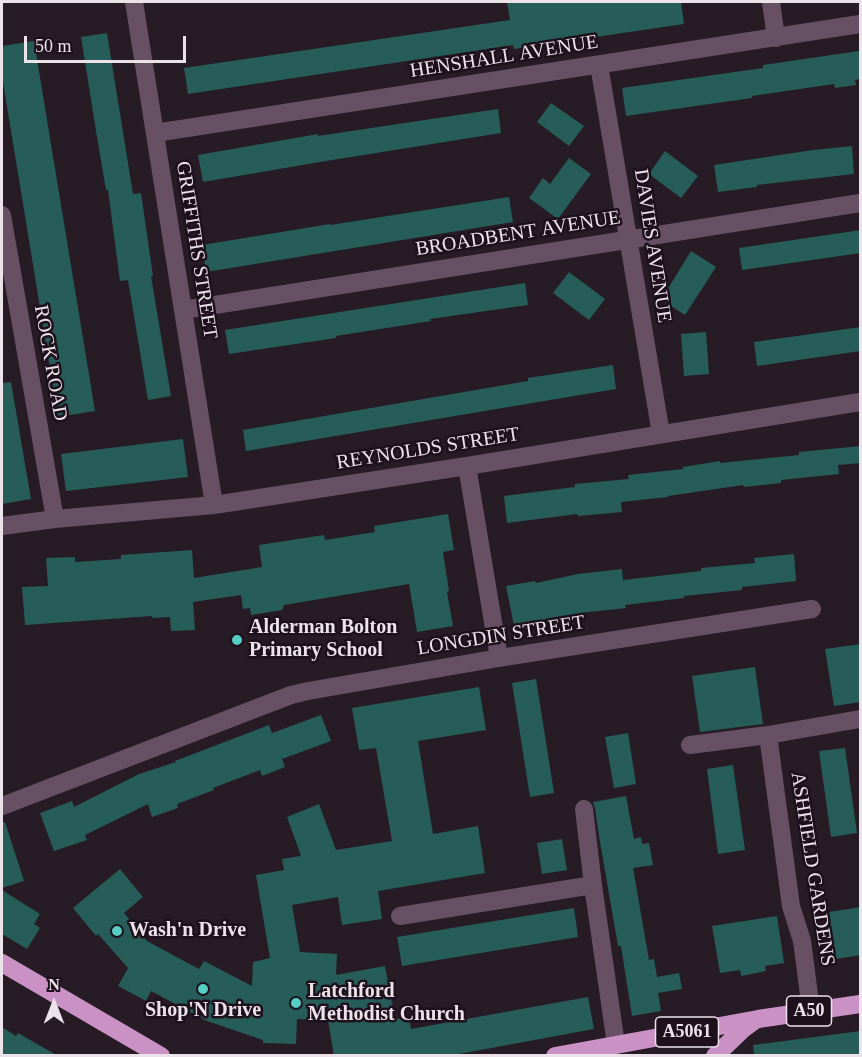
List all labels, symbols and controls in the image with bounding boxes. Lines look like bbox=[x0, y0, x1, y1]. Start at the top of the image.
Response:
scale bar bbox=[27, 24, 189, 62]
street label: HENSHALL AVENUE bbox=[408, 30, 600, 84]
text: 50 m bbox=[35, 36, 72, 56]
street label: GRIFFITHS STREET bbox=[170, 159, 222, 341]
street label: DAVIES AVENUE bbox=[628, 167, 676, 325]
street label: BROADBENT AVENUE bbox=[414, 206, 622, 262]
street label: ROCK ROAD bbox=[28, 303, 72, 423]
street label: REYNOLDS STREET bbox=[335, 423, 521, 475]
street label: LONGDIN STREET bbox=[415, 611, 587, 661]
place label: Alderman Bolton Primary School bbox=[249, 616, 397, 663]
marker: Alderman Bolton Primary School bbox=[230, 633, 244, 647]
street label: ASHFIELD GARDENS bbox=[785, 770, 839, 968]
place label: Wash'n Drive bbox=[129, 919, 246, 943]
marker: Wash'n Drive bbox=[110, 924, 124, 938]
north arrow bbox=[24, 973, 84, 1033]
text: N bbox=[48, 976, 60, 993]
place label: Latchford Methodist Church bbox=[308, 980, 465, 1027]
marker: Shop'N Drive bbox=[196, 982, 210, 996]
marker: Latchford Methodist Church bbox=[289, 996, 303, 1010]
road number: A50 bbox=[786, 996, 832, 1026]
place label: Shop'N Drive bbox=[145, 999, 261, 1023]
road number: A5061 bbox=[656, 1017, 718, 1047]

